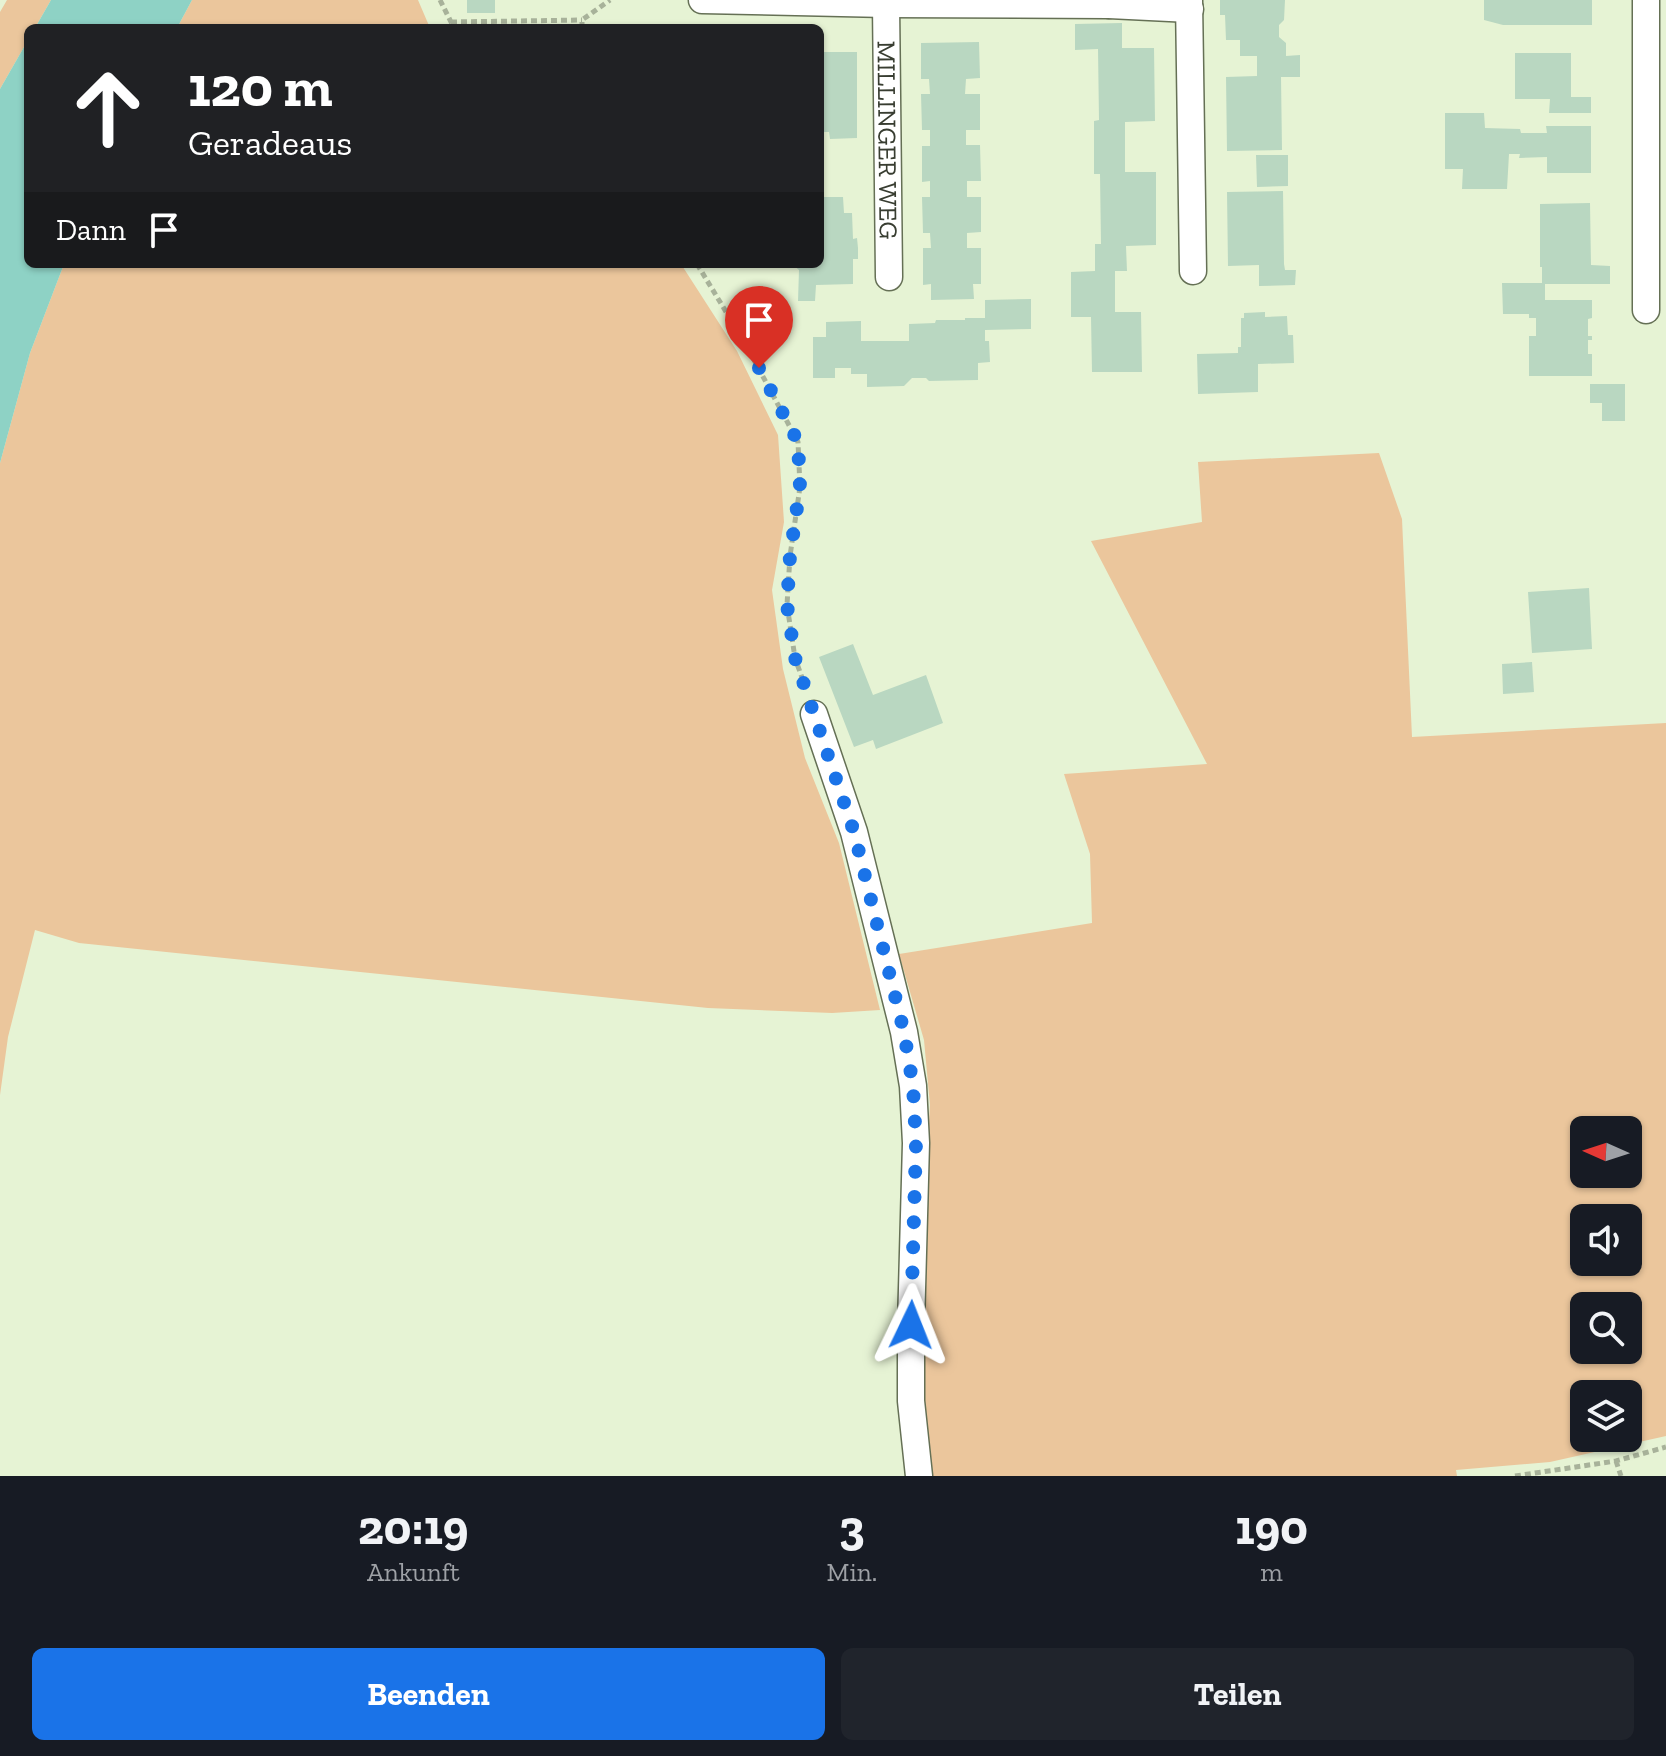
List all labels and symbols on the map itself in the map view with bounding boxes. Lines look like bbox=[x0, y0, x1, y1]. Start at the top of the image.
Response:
street label: MILLINGER WEG bbox=[870, 40, 905, 240]
pin bbox=[725, 286, 793, 368]
north arrow bbox=[1570, 1116, 1642, 1188]
position arrow bbox=[869, 1283, 953, 1367]

